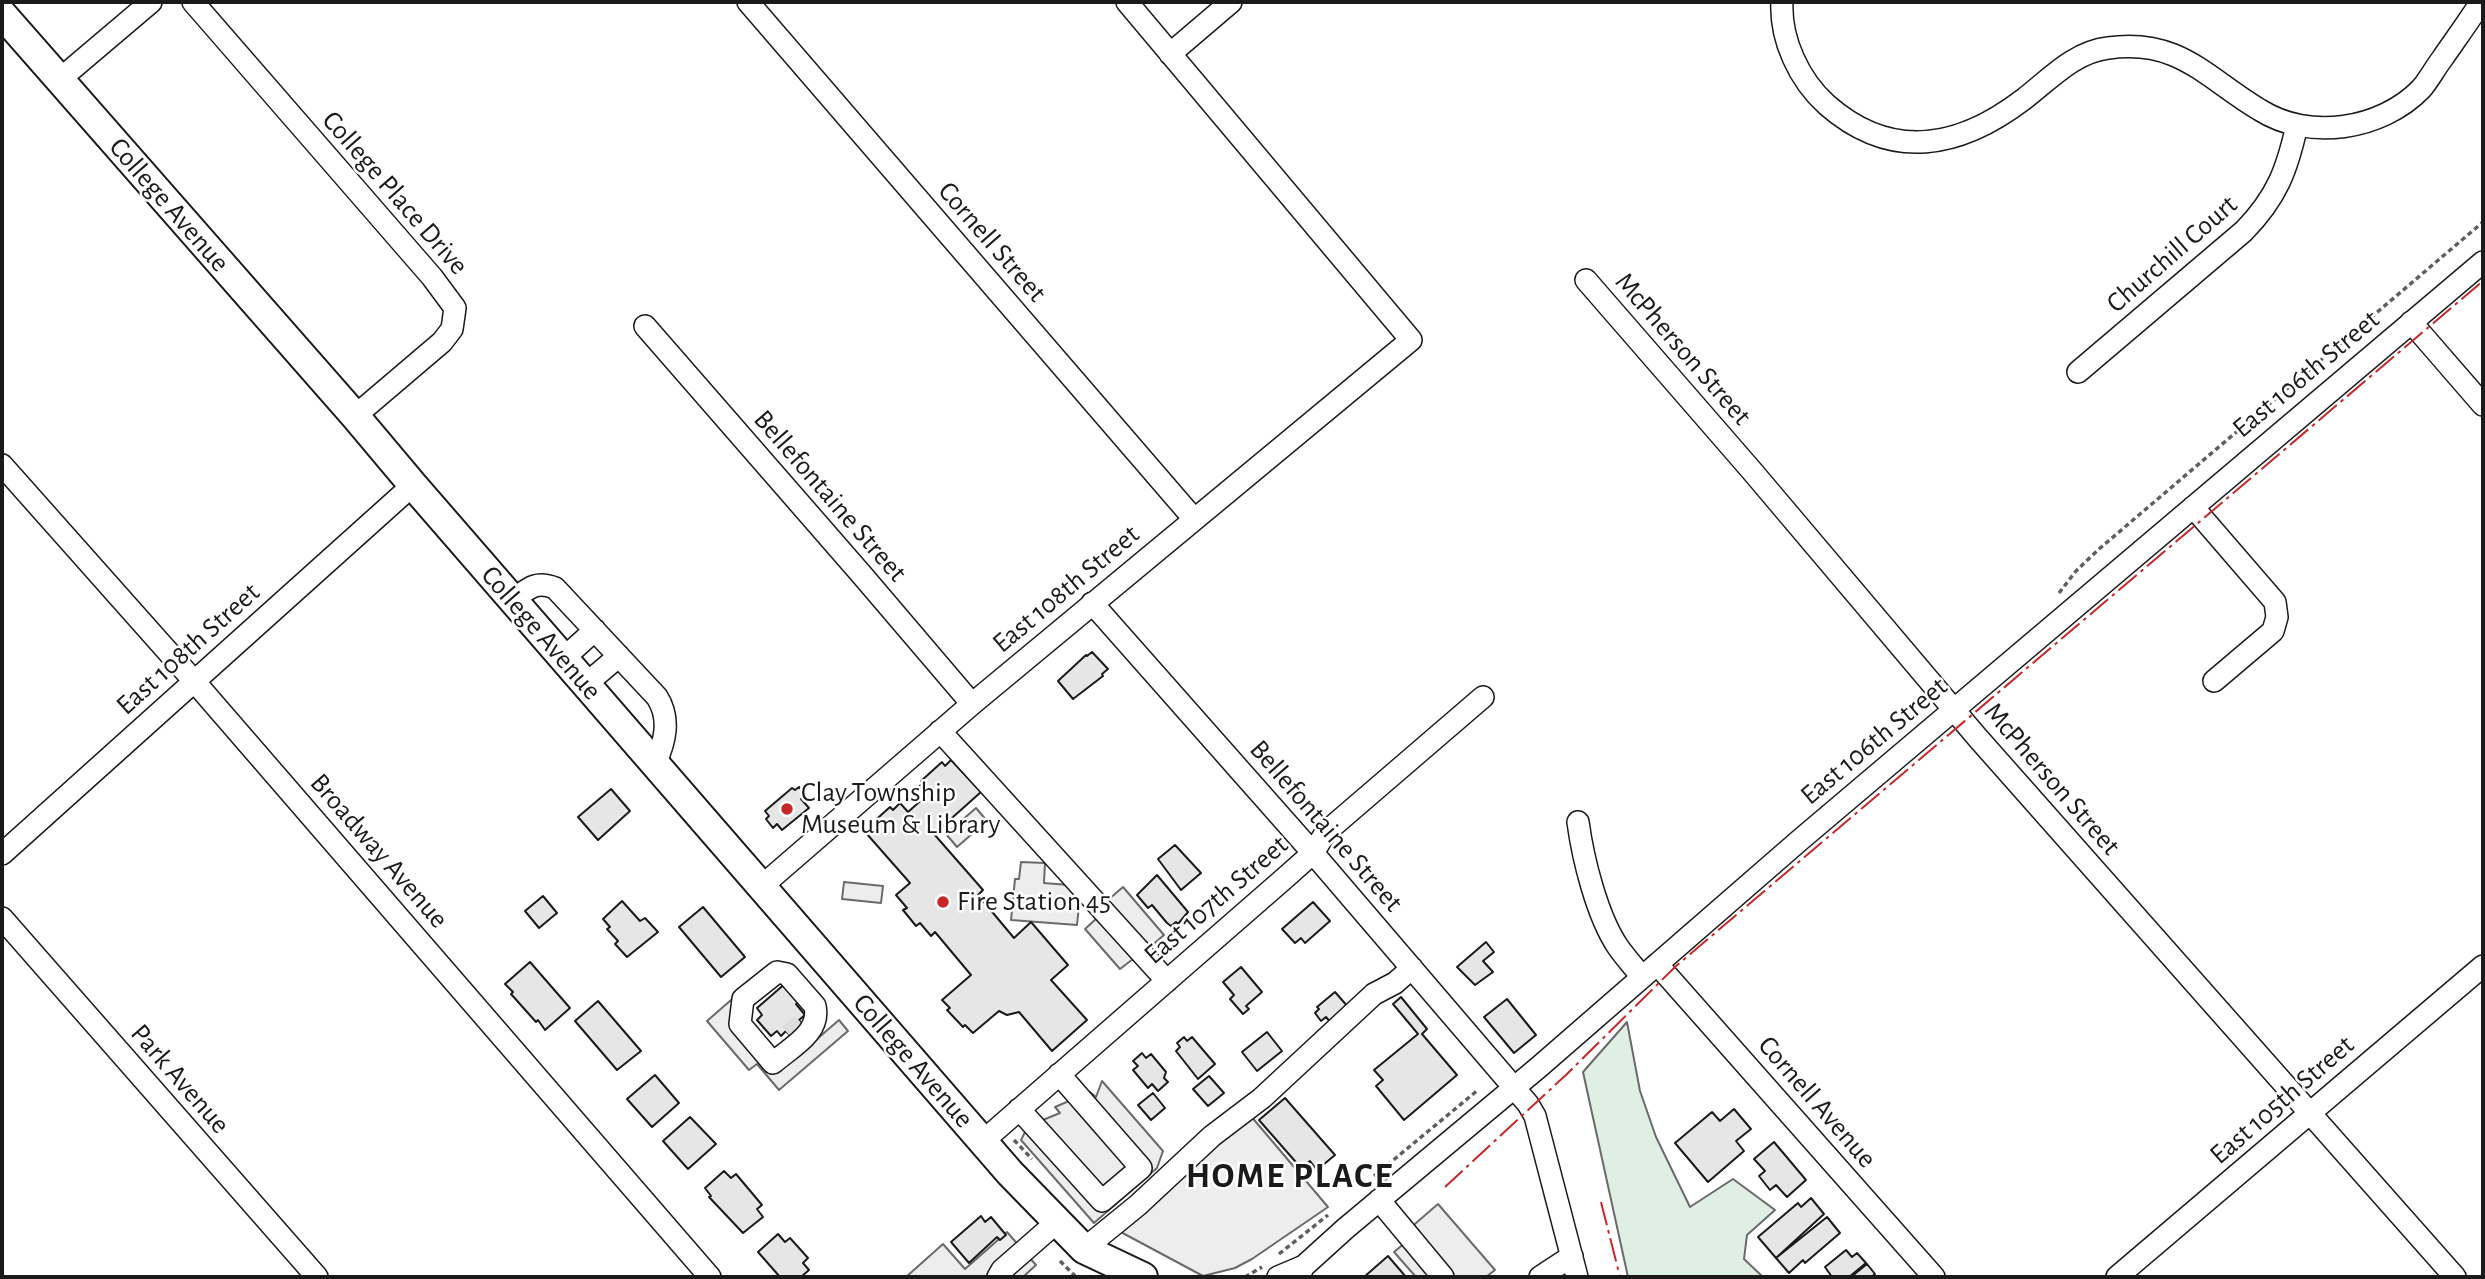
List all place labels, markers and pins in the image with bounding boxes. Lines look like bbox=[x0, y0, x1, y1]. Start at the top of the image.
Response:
place label: Clay Township Museum & Library bbox=[801, 776, 1000, 842]
marker: Clay Township Museum & Library bbox=[779, 801, 795, 817]
place label: Fire Station 45 bbox=[957, 885, 1111, 919]
marker: Fire Station 45 bbox=[935, 894, 951, 910]

